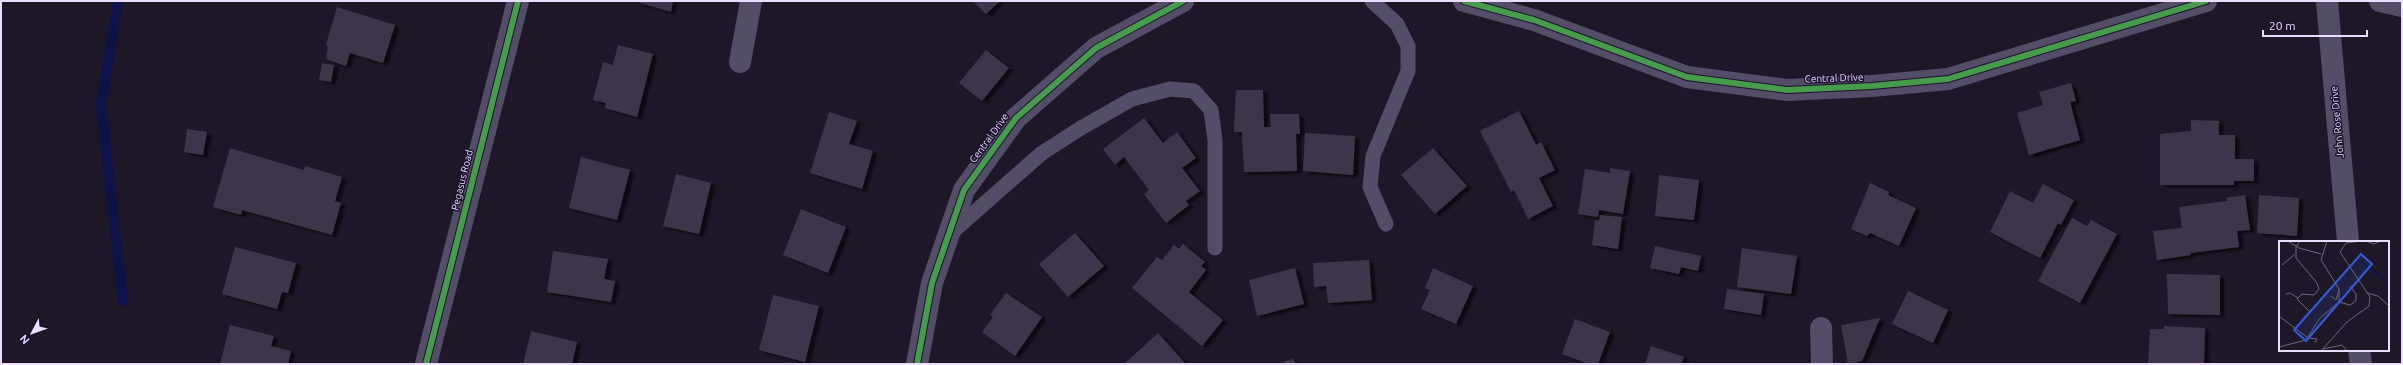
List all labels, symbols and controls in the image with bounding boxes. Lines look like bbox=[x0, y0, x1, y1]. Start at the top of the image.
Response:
scale bar bbox=[2263, 12, 2367, 38]
text: 20 m bbox=[2269, 19, 2296, 32]
street label: Central Drive bbox=[1804, 71, 1864, 85]
street label: John Rose Drive bbox=[2328, 85, 2346, 159]
street label: Central Drive bbox=[967, 111, 1011, 165]
street label: Pegasus Road bbox=[449, 148, 475, 211]
inset map bbox=[2279, 241, 2389, 351]
north arrow bbox=[12, 313, 52, 353]
text: N bbox=[17, 333, 32, 347]

